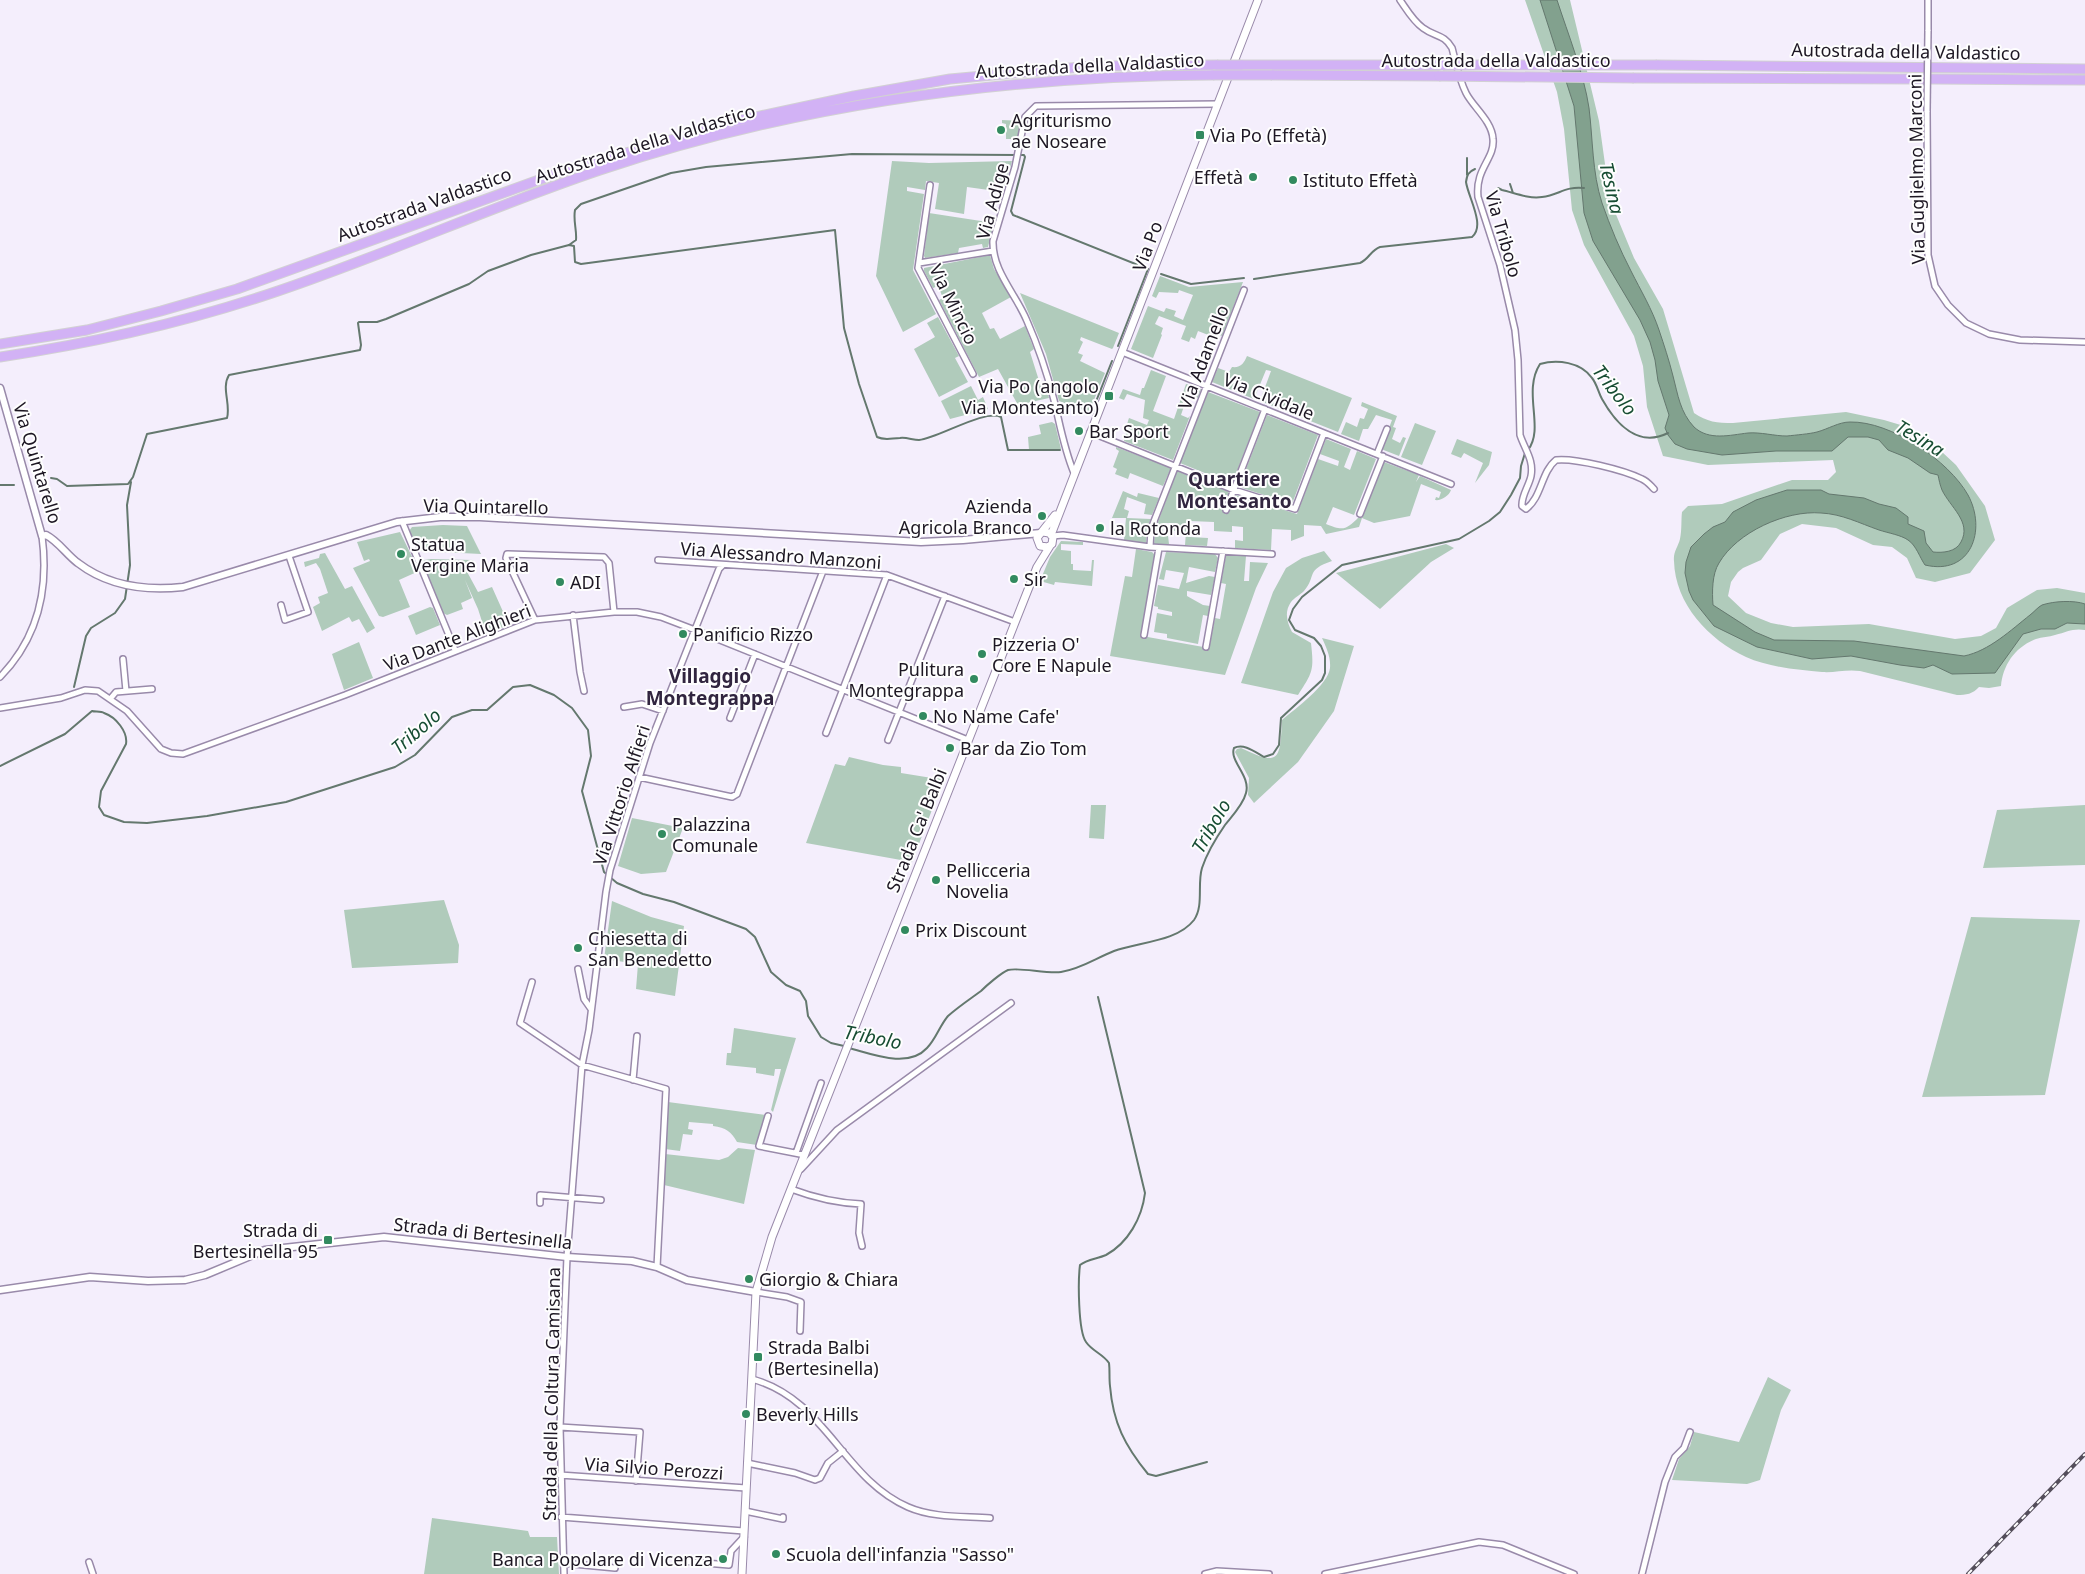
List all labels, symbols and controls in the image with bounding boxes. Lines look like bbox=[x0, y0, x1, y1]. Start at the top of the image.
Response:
street label: Autostrada della Valdastico bbox=[1791, 37, 2021, 65]
street label: Autostrada della Valdastico bbox=[975, 47, 1205, 83]
street label: Autostrada della Valdastico bbox=[1381, 48, 1611, 72]
street label: Via Guglielmo Marconi bbox=[1902, 73, 1930, 265]
street label: Autostrada della Valdastico bbox=[532, 98, 758, 188]
place label: Agriturismo ae Noseare bbox=[1011, 108, 1112, 153]
place label: Via Po (Effetà) bbox=[1210, 123, 1327, 147]
marker: Agriturismo ae Noseare bbox=[995, 124, 1007, 136]
marker: Via Po (Effetà) bbox=[1194, 129, 1206, 141]
water label: Tesina bbox=[1593, 159, 1631, 217]
street label: Via Adige bbox=[970, 160, 1014, 242]
street label: Autostrada Valdastico bbox=[334, 161, 514, 247]
place label: Effetà bbox=[1194, 165, 1243, 189]
place label: Istituto Effetà bbox=[1303, 168, 1418, 192]
marker: Effetà bbox=[1247, 171, 1259, 183]
marker: Istituto Effetà bbox=[1287, 174, 1299, 186]
street label: Via Tribolo bbox=[1480, 188, 1528, 280]
street label: Via Po bbox=[1126, 217, 1168, 275]
street label: Via Mincio bbox=[924, 260, 984, 348]
street label: Via Adamello bbox=[1172, 301, 1234, 413]
water label: Tribolo bbox=[1587, 359, 1643, 421]
street label: Via Cividale bbox=[1220, 367, 1318, 425]
place label: Via Po (angolo Via Montesanto) bbox=[961, 374, 1099, 419]
marker: Via Po (angolo Via Montesanto) bbox=[1103, 390, 1115, 402]
street label: Via Quintarello bbox=[8, 400, 68, 526]
water label: Tesina bbox=[1891, 413, 1949, 463]
place label: Bar Sport bbox=[1089, 419, 1169, 443]
marker: Bar Sport bbox=[1073, 425, 1085, 437]
district label: Quartiere Montesanto bbox=[1176, 466, 1292, 514]
street label: Via Quintarello bbox=[423, 493, 549, 519]
place label: Azienda Agricola Branco bbox=[899, 494, 1032, 539]
marker: Azienda Agricola Branco bbox=[1036, 510, 1048, 522]
place label: la Rotonda bbox=[1110, 516, 1201, 540]
marker: la Rotonda bbox=[1094, 522, 1106, 534]
place label: Statua Vergine Maria bbox=[411, 532, 529, 577]
street label: Via Alessandro Manzoni bbox=[680, 536, 882, 574]
marker: Statua Vergine Maria bbox=[395, 548, 407, 560]
place label: Sir bbox=[1024, 567, 1047, 591]
place label: ADI bbox=[570, 570, 601, 594]
marker: Sir bbox=[1008, 573, 1020, 585]
marker: ADI bbox=[554, 576, 566, 588]
street label: Via Dante Alighieri bbox=[380, 598, 534, 676]
place label: Panificio Rizzo bbox=[693, 622, 813, 646]
marker: Panificio Rizzo bbox=[677, 628, 689, 640]
place label: Pizzeria O' Core E Napule bbox=[992, 632, 1112, 677]
marker: Pizzeria O' Core E Napule bbox=[976, 648, 988, 660]
place label: Pulitura Montegrappa bbox=[849, 657, 964, 702]
district label: Villaggio Montegrappa bbox=[646, 663, 774, 711]
marker: Pulitura Montegrappa bbox=[968, 673, 980, 685]
water label: Tribolo bbox=[385, 702, 447, 760]
place label: No Name Cafe' bbox=[933, 704, 1059, 728]
marker: No Name Cafe' bbox=[917, 710, 929, 722]
street label: Via Vittorio Alfieri bbox=[587, 722, 655, 868]
place label: Bar da Zio Tom bbox=[960, 736, 1087, 760]
marker: Bar da Zio Tom bbox=[944, 742, 956, 754]
street label: Strada Ca' Balbi bbox=[880, 764, 952, 896]
water label: Tribolo bbox=[1185, 794, 1237, 858]
place label: Palazzina Comunale bbox=[672, 812, 758, 857]
marker: Palazzina Comunale bbox=[656, 828, 668, 840]
place label: Pellicceria Novelia bbox=[946, 858, 1031, 903]
marker: Pellicceria Novelia bbox=[930, 874, 942, 886]
place label: Prix Discount bbox=[915, 918, 1027, 942]
marker: Prix Discount bbox=[899, 924, 911, 936]
place label: Chiesetta di San Benedetto bbox=[588, 926, 712, 971]
marker: Chiesetta di San Benedetto bbox=[572, 942, 584, 954]
water label: Tribolo bbox=[842, 1019, 904, 1055]
street label: Strada di Bertesinella bbox=[392, 1212, 574, 1254]
place label: Strada di Bertesinella 95 bbox=[193, 1218, 318, 1263]
marker: Strada di Bertesinella 95 bbox=[322, 1234, 334, 1246]
street label: Strada della Coltura Camisana bbox=[537, 1267, 565, 1521]
place label: Giorgio & Chiara bbox=[759, 1267, 898, 1291]
marker: Giorgio & Chiara bbox=[743, 1273, 755, 1285]
place label: Strada Balbi (Bertesinella) bbox=[768, 1335, 879, 1380]
marker: Strada Balbi (Bertesinella) bbox=[752, 1351, 764, 1363]
place label: Beverly Hills bbox=[756, 1402, 859, 1426]
marker: Beverly Hills bbox=[740, 1408, 752, 1420]
street label: Via Silvio Perozzi bbox=[584, 1451, 724, 1485]
place label: Scuola dell'infanzia "Sasso" bbox=[786, 1542, 1014, 1566]
place label: Banca Popolare di Vicenza bbox=[492, 1547, 713, 1571]
marker: Scuola dell'infanzia "Sasso" bbox=[770, 1548, 782, 1560]
marker: Banca Popolare di Vicenza bbox=[717, 1553, 729, 1565]

